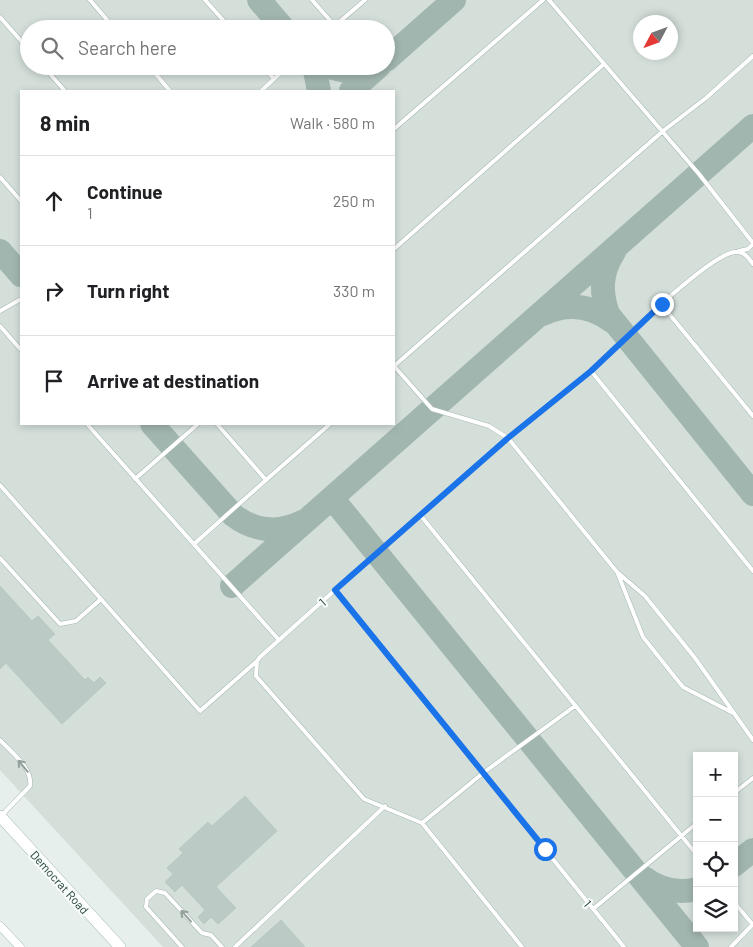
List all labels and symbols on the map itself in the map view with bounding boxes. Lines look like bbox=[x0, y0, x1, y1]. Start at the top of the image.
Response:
north arrow bbox=[633, 15, 678, 60]
route end bbox=[651, 293, 674, 316]
street label: 1 bbox=[316, 595, 328, 609]
one-way arrow bbox=[17, 759, 28, 772]
route start bbox=[534, 838, 557, 861]
street label: Democrat Road bbox=[28, 848, 92, 916]
street label: 1 bbox=[581, 897, 595, 909]
one-way arrow bbox=[180, 909, 192, 922]

